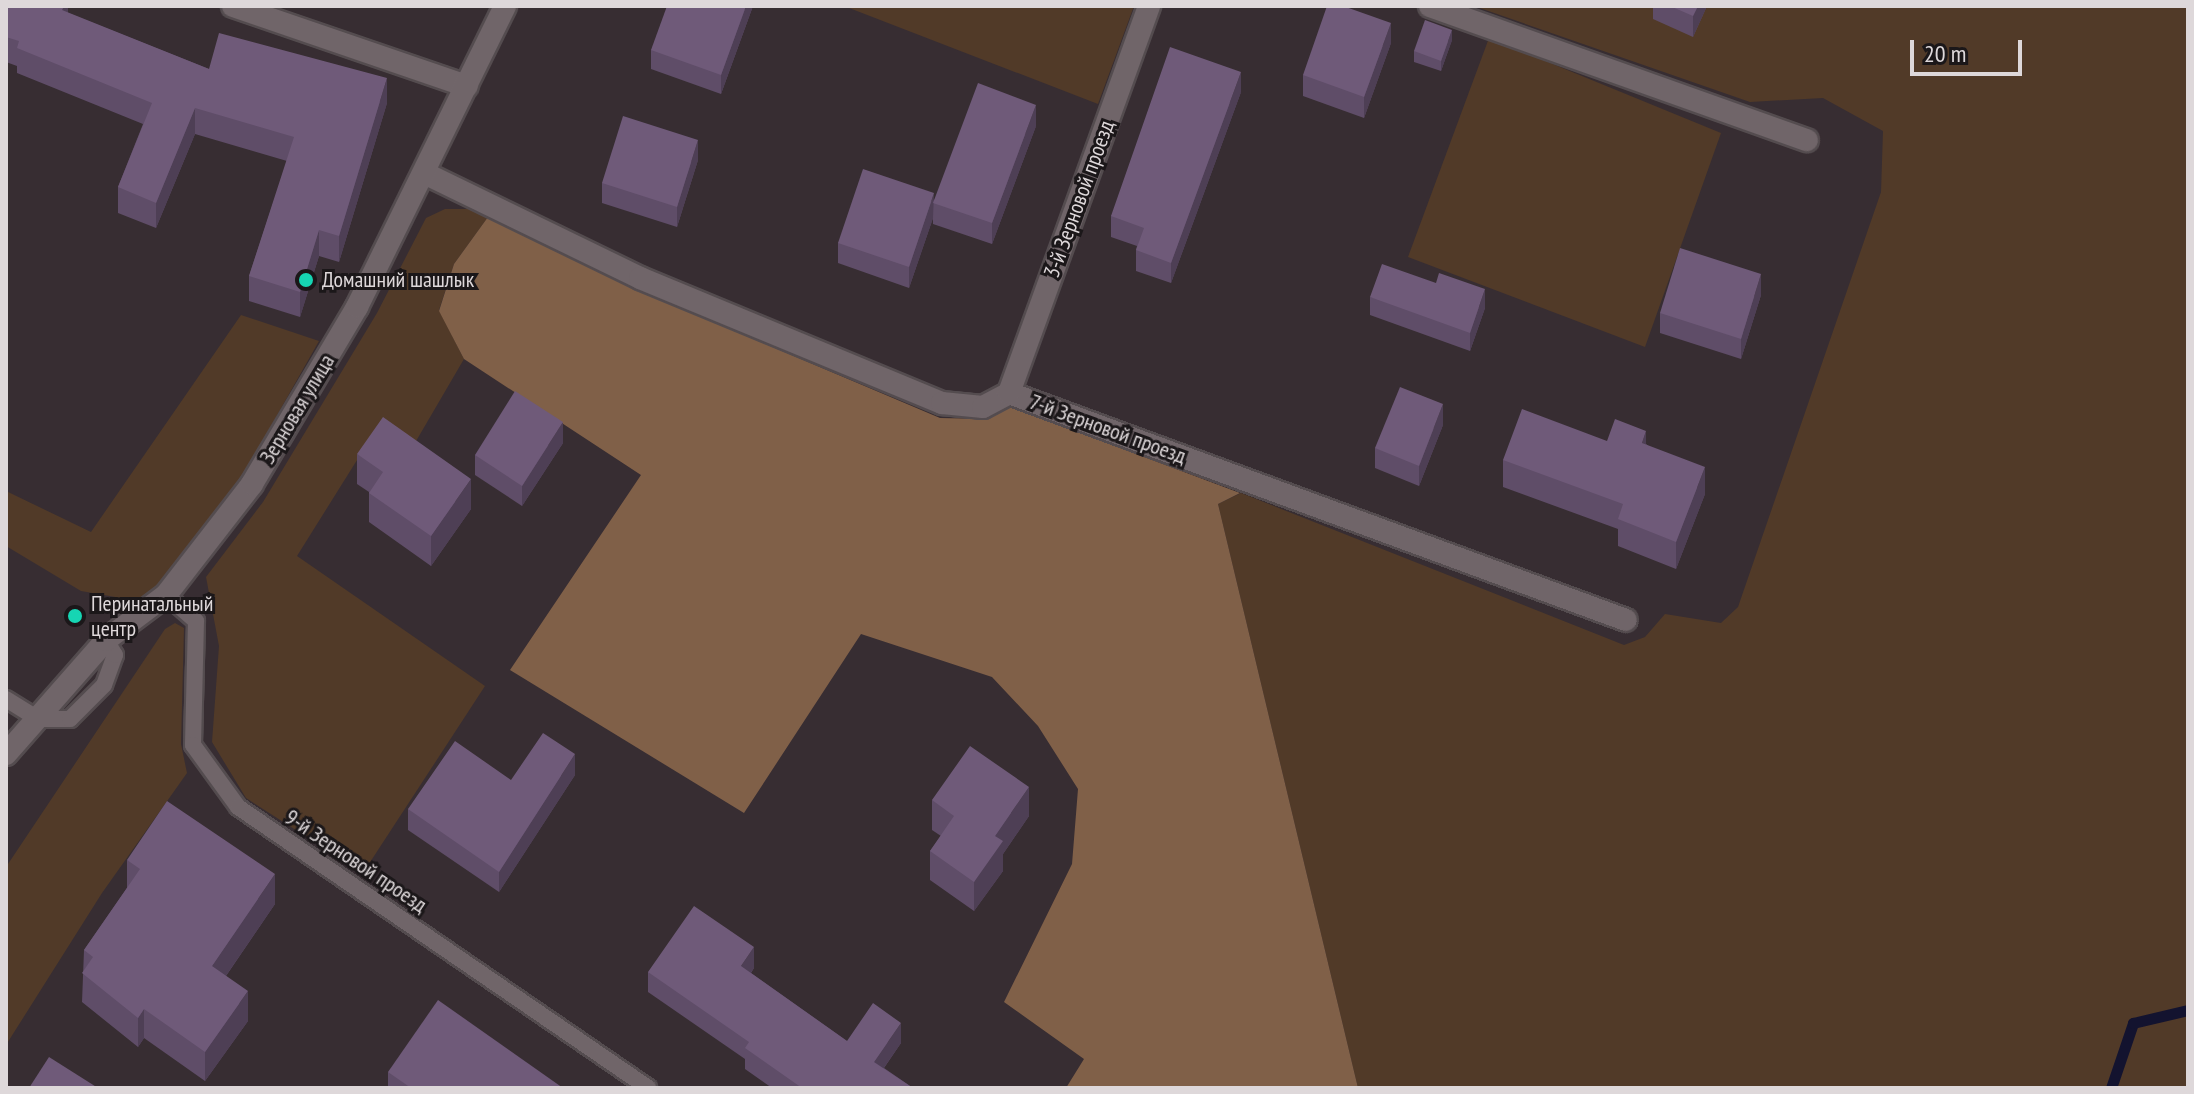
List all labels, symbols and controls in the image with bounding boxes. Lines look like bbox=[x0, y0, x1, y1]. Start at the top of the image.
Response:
scale bar bbox=[1914, 24, 2026, 74]
text: 20 m bbox=[1924, 38, 1966, 69]
street label: 3-й Зерновой проезд bbox=[1038, 117, 1120, 281]
place label: Домашний шашлык bbox=[322, 267, 474, 293]
marker: Домашний шашлык bbox=[297, 271, 315, 289]
street label: Зерновая улица bbox=[254, 349, 340, 469]
street label: 7-й Зерновой проезд bbox=[1026, 388, 1190, 470]
place label: Перинатальный центр bbox=[91, 590, 213, 642]
marker: Перинатальный центр bbox=[66, 607, 84, 625]
street label: 9-й Зерновой проезд bbox=[280, 804, 432, 918]

